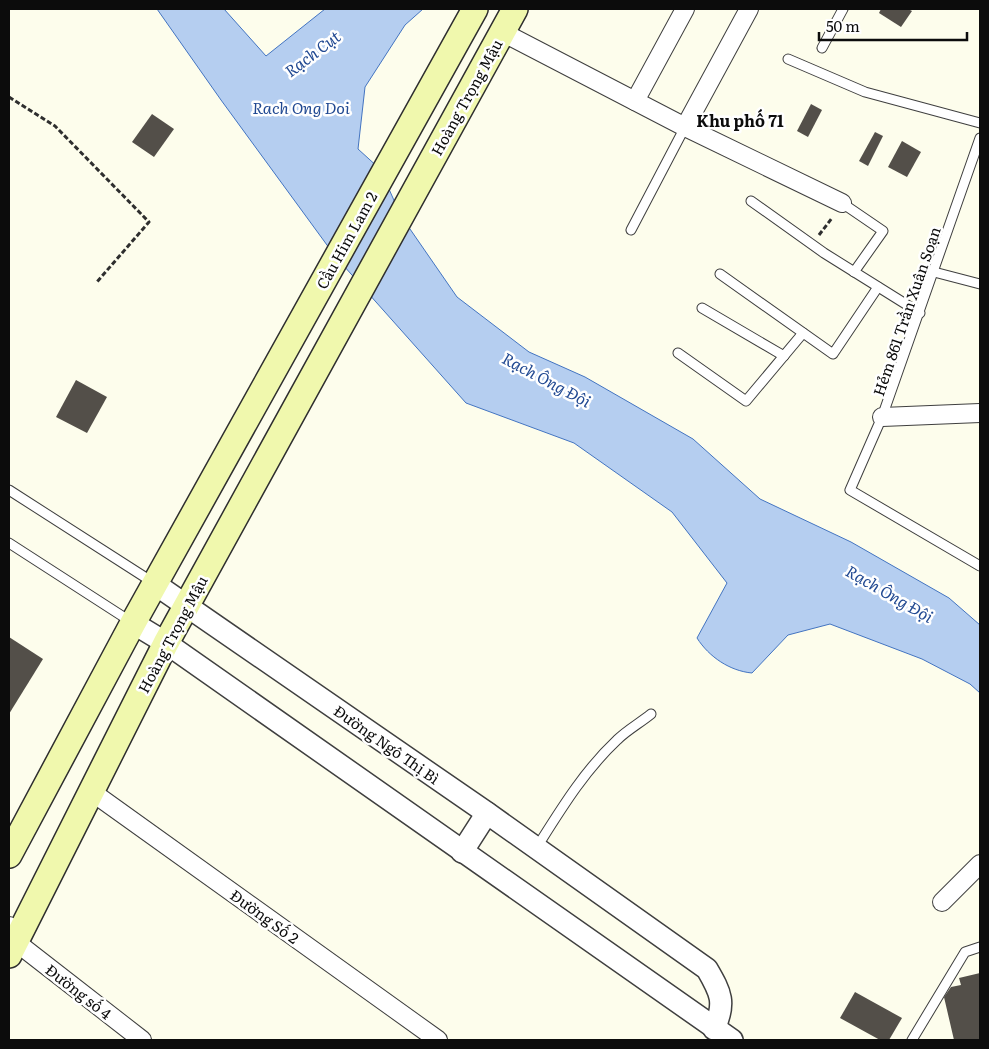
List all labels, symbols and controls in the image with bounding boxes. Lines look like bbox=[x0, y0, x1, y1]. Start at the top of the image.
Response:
scale bar bbox=[819, 10, 966, 42]
text: 50 m bbox=[826, 14, 860, 37]
water label: Rạch Cụt bbox=[279, 24, 345, 82]
street label: Hoàng Trọng Mậu bbox=[424, 34, 508, 159]
water label: Rach Ong Doi bbox=[252, 95, 350, 119]
district label: Khu phố 71 bbox=[696, 108, 784, 132]
street label: Cầu Him Lam 2 bbox=[310, 187, 383, 293]
street label: Hẻm 861 Trần Xuân Soạn bbox=[866, 223, 946, 399]
water label: Rạch Ông Đội bbox=[498, 346, 596, 413]
water label: Rạch Ông Đội bbox=[842, 558, 938, 628]
street label: Hoàng Trọng Mậu bbox=[131, 571, 213, 697]
street label: Đường Ngô Thị Bì bbox=[329, 699, 445, 789]
street label: Đường Số 2 bbox=[226, 883, 304, 949]
street label: Đường số 4 bbox=[41, 958, 117, 1024]

